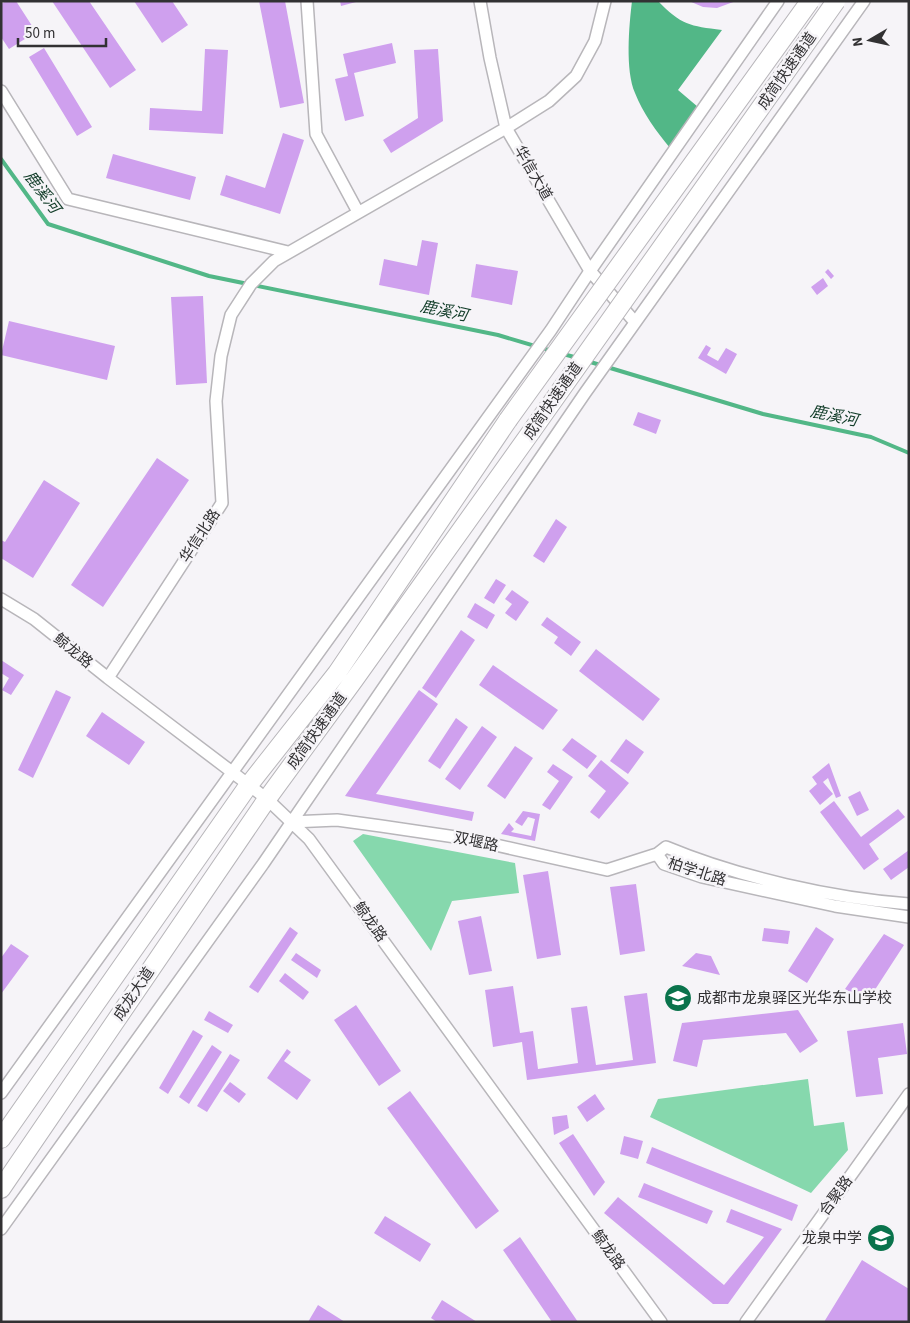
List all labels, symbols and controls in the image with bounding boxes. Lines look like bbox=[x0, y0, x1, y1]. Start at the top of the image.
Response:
scale bar bbox=[18, 15, 105, 47]
north arrow bbox=[845, 15, 895, 65]
text: 50 m bbox=[25, 23, 55, 44]
street label: 成简快速通道 bbox=[753, 28, 821, 114]
text: N bbox=[848, 36, 869, 48]
street label: 华信大道 bbox=[509, 142, 557, 204]
water label: 鹿溪河 bbox=[19, 166, 67, 220]
water label: 鹿溪河 bbox=[418, 295, 473, 327]
street label: 成简快速通道 bbox=[519, 358, 587, 444]
water label: 鹿溪河 bbox=[808, 400, 863, 432]
street label: 华信北路 bbox=[175, 505, 225, 567]
street label: 鲸龙路 bbox=[49, 629, 97, 673]
street label: 成简快速通道 bbox=[282, 688, 352, 774]
street label: 双堰路 bbox=[452, 827, 500, 857]
street label: 柏学北路 bbox=[665, 853, 729, 891]
street label: 鲸龙路 bbox=[348, 898, 392, 946]
street label: 成龙大道 bbox=[109, 963, 159, 1025]
school or university icon: 成都市龙泉驿区光华东山学校 bbox=[663, 983, 693, 1013]
place label: 成都市龙泉驿区光华东山学校 bbox=[697, 988, 892, 1009]
street label: 合聚路 bbox=[814, 1172, 858, 1220]
school or university icon: 龙泉中学 bbox=[866, 1223, 896, 1253]
street label: 鲸龙路 bbox=[586, 1226, 630, 1274]
place label: 龙泉中学 bbox=[802, 1228, 862, 1249]

